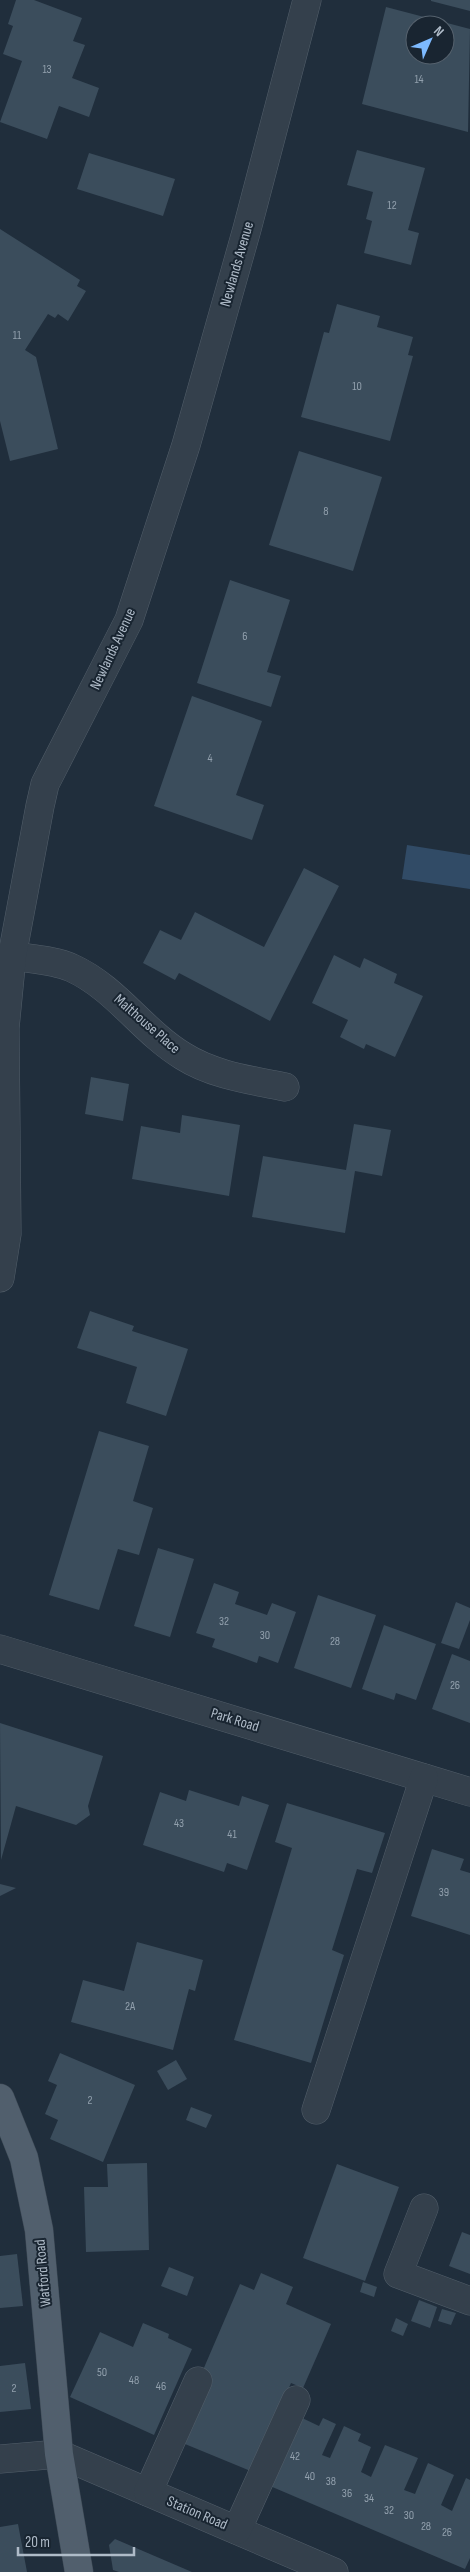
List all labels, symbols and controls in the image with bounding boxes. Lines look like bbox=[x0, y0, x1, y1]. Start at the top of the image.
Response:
north arrow bbox=[405, 15, 455, 65]
text: N bbox=[430, 23, 447, 40]
house number: 13 bbox=[42, 62, 52, 77]
house number: 14 bbox=[414, 72, 424, 87]
house number: 12 bbox=[387, 198, 397, 213]
street label: Newlands Avenue bbox=[216, 219, 258, 309]
house number: 11 bbox=[13, 328, 22, 343]
house number: 10 bbox=[352, 379, 362, 394]
house number: 8 bbox=[323, 504, 329, 519]
street label: Newlands Avenue bbox=[86, 605, 140, 693]
house number: 6 bbox=[242, 629, 248, 644]
house number: 4 bbox=[207, 751, 213, 766]
street label: Malthouse Place bbox=[110, 990, 184, 1058]
house number: 32 bbox=[219, 1614, 229, 1629]
house number: 30 bbox=[260, 1628, 270, 1643]
house number: 28 bbox=[330, 1634, 340, 1649]
house number: 26 bbox=[450, 1678, 460, 1693]
street label: Park Road bbox=[209, 1704, 261, 1736]
house number: 43 bbox=[174, 1816, 184, 1831]
house number: 41 bbox=[227, 1827, 237, 1842]
house number: 39 bbox=[439, 1885, 449, 1900]
house number: 2A bbox=[125, 1999, 136, 2014]
house number: 2 bbox=[88, 2093, 93, 2108]
street label: Watford Road bbox=[31, 2238, 55, 2308]
house number: 50 bbox=[97, 2365, 107, 2380]
house number: 48 bbox=[129, 2373, 139, 2388]
house number: 46 bbox=[156, 2379, 166, 2394]
house number: 2 bbox=[12, 2381, 17, 2396]
house number: 42 bbox=[290, 2449, 300, 2464]
house number: 40 bbox=[305, 2469, 315, 2484]
house number: 38 bbox=[326, 2474, 336, 2489]
house number: 36 bbox=[342, 2486, 352, 2501]
house number: 34 bbox=[364, 2491, 374, 2506]
street label: Station Road bbox=[164, 2492, 230, 2534]
house number: 32 bbox=[384, 2503, 394, 2518]
house number: 30 bbox=[404, 2508, 414, 2523]
house number: 28 bbox=[421, 2519, 431, 2534]
scale bar bbox=[18, 2524, 134, 2556]
house number: 26 bbox=[442, 2525, 452, 2540]
text: 20 m bbox=[25, 2533, 50, 2552]

